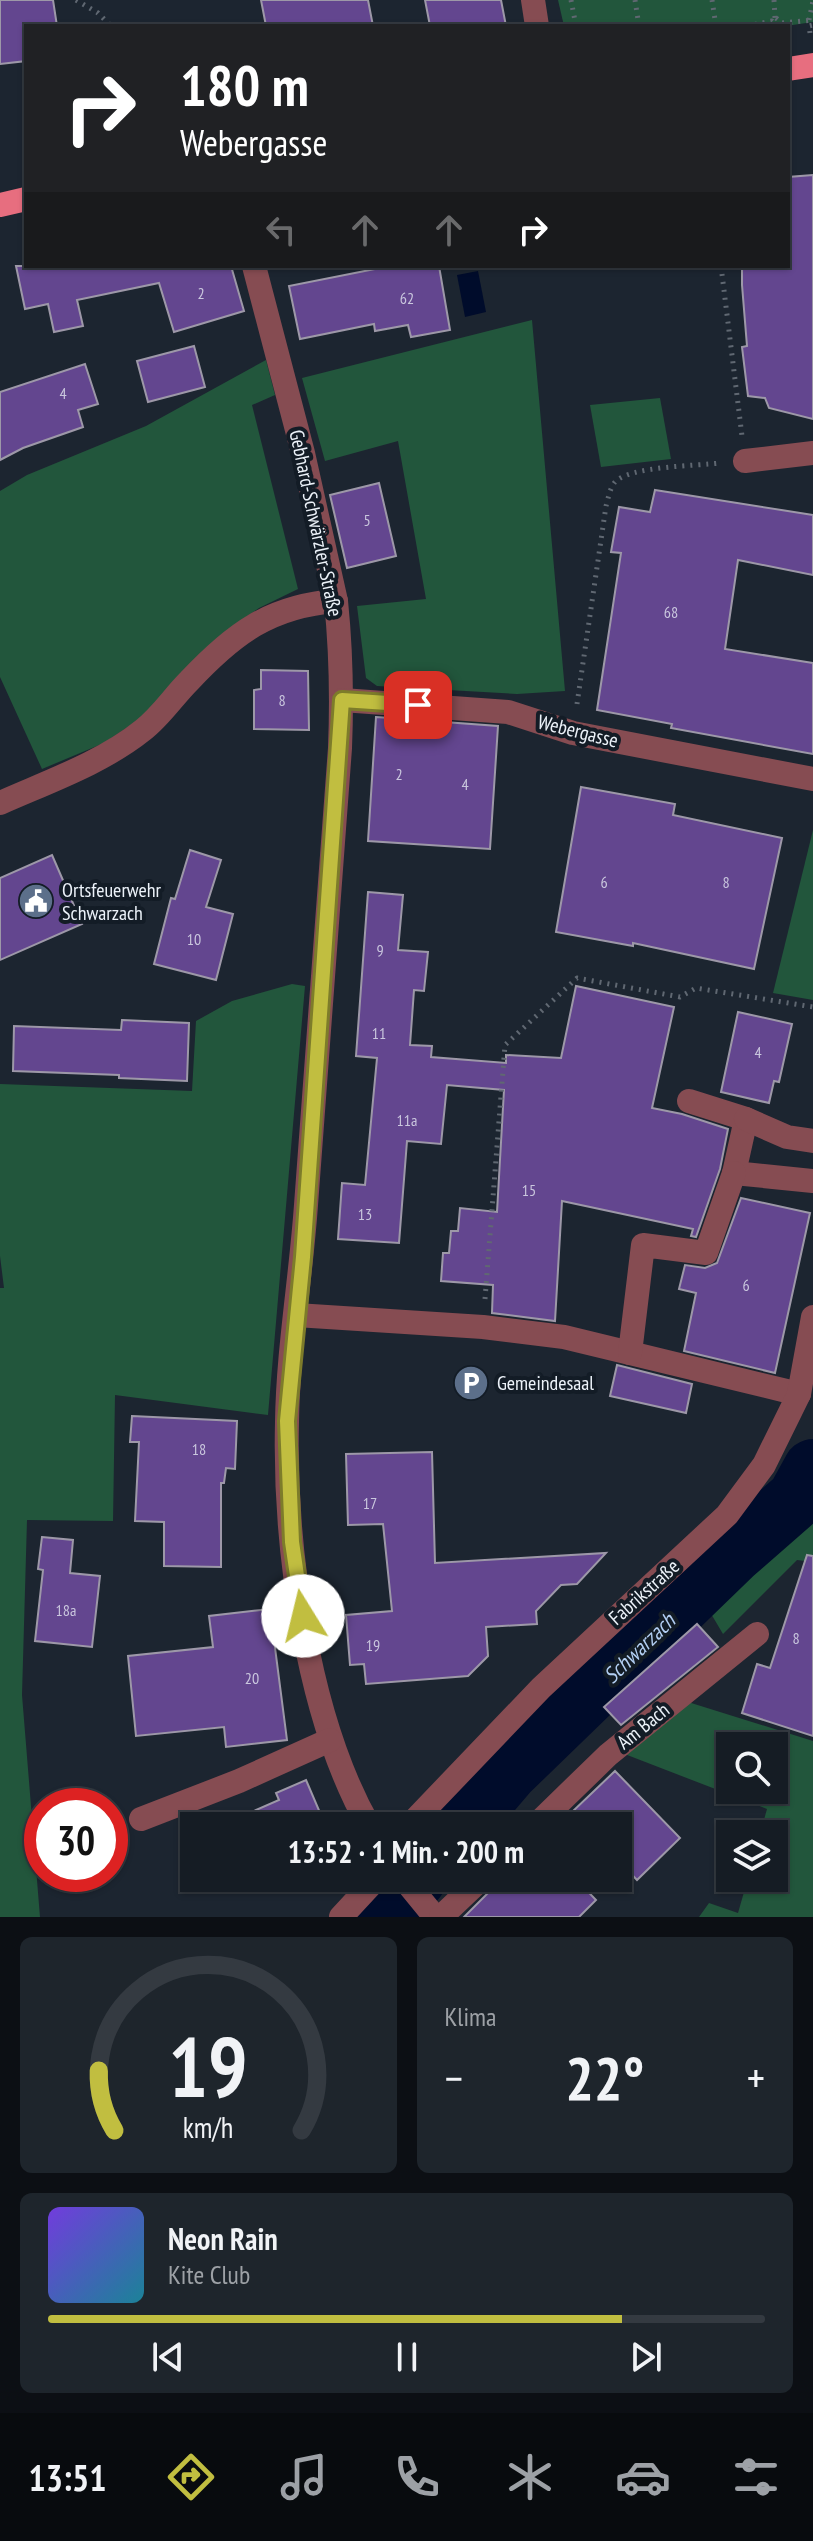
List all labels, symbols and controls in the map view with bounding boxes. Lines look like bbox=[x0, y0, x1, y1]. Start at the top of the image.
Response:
text: 180 m bbox=[180, 49, 309, 121]
icon: right bbox=[48, 56, 152, 160]
text: Webergasse bbox=[180, 119, 327, 166]
icon: left bbox=[259, 208, 303, 252]
icon: ahead bbox=[343, 208, 387, 252]
icon: ahead bbox=[427, 208, 471, 252]
icon: right bbox=[511, 208, 555, 252]
house number: 2 bbox=[197, 283, 205, 303]
house number: 62 bbox=[400, 288, 414, 308]
house number: 4 bbox=[59, 383, 67, 403]
street label: Gebhard-Schwärzler-Straße bbox=[284, 427, 348, 619]
house number: 5 bbox=[363, 510, 371, 530]
house number: 68 bbox=[664, 602, 678, 622]
pin bbox=[384, 671, 452, 739]
icon: arrive bbox=[396, 683, 440, 727]
house number: 8 bbox=[278, 690, 286, 710]
street label: Webergasse bbox=[535, 708, 621, 754]
house number: 2 bbox=[395, 764, 403, 784]
house number: 4 bbox=[461, 774, 469, 794]
house number: 6 bbox=[600, 872, 608, 892]
house number: 8 bbox=[722, 872, 730, 892]
place label: Ortsfeuerwehr Schwarzach bbox=[62, 877, 162, 926]
public building icon: Ortsfeuerwehr Schwarzach bbox=[17, 882, 55, 920]
house number: 10 bbox=[187, 929, 201, 949]
house number: 9 bbox=[376, 940, 384, 960]
house number: 11 bbox=[372, 1023, 386, 1043]
house number: 4 bbox=[754, 1042, 762, 1062]
house number: 11a bbox=[397, 1110, 417, 1130]
house number: 15 bbox=[522, 1180, 536, 1200]
house number: 13 bbox=[358, 1204, 372, 1224]
house number: 6 bbox=[742, 1275, 750, 1295]
parking icon: Gemeindesaal bbox=[452, 1364, 490, 1402]
place label: Gemeindesaal bbox=[497, 1370, 594, 1396]
house number: 18 bbox=[192, 1439, 206, 1459]
house number: 17 bbox=[363, 1493, 377, 1513]
street label: Fabrikstraße bbox=[603, 1553, 685, 1631]
position arrow bbox=[261, 1574, 345, 1658]
house number: 18a bbox=[56, 1600, 76, 1620]
water label: Schwarzach bbox=[597, 1606, 682, 1689]
house number: 8 bbox=[792, 1628, 800, 1648]
house number: 19 bbox=[366, 1635, 380, 1655]
house number: 20 bbox=[245, 1668, 259, 1688]
street label: Am Bach bbox=[611, 1697, 675, 1755]
map controls bbox=[716, 1732, 788, 1892]
button: search bbox=[716, 1732, 788, 1804]
speed limit sign: 30 bbox=[24, 1788, 128, 1892]
button: layers bbox=[716, 1820, 788, 1892]
text: 13:52 · 1 Min. · 200 m bbox=[288, 1832, 524, 1871]
text: Klima bbox=[445, 2000, 496, 2033]
text: 19 bbox=[168, 2012, 248, 2120]
text: 22° bbox=[565, 2039, 644, 2117]
text: − bbox=[445, 2049, 463, 2106]
text: + bbox=[747, 2049, 765, 2106]
text: km/h bbox=[183, 2109, 234, 2146]
text: Neon Rain bbox=[168, 2219, 278, 2258]
text: Kite Club bbox=[168, 2258, 250, 2291]
icon: previous bbox=[146, 2335, 190, 2379]
icon: pause bbox=[385, 2335, 429, 2379]
icon: next bbox=[624, 2335, 668, 2379]
icon: directions bbox=[163, 2449, 219, 2505]
icon: music bbox=[276, 2449, 332, 2505]
icon: phone bbox=[389, 2449, 445, 2505]
icon: climate bbox=[502, 2449, 558, 2505]
icon: car bbox=[615, 2449, 671, 2505]
icon: filters bbox=[728, 2449, 784, 2505]
text: 13:51 bbox=[29, 2454, 106, 2501]

